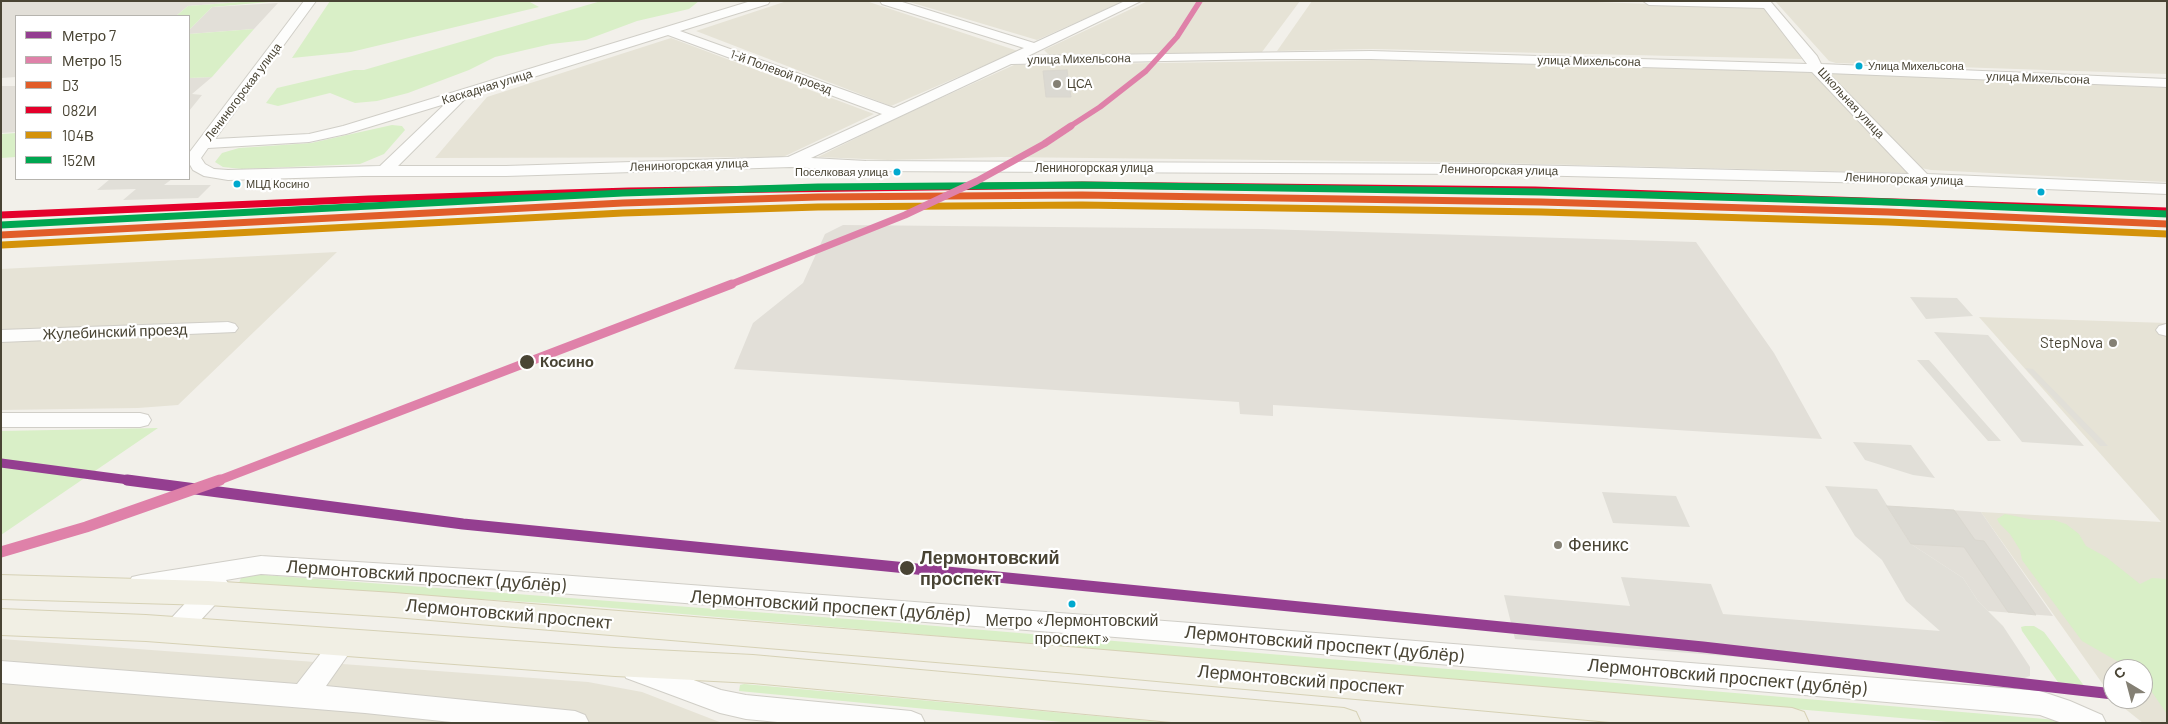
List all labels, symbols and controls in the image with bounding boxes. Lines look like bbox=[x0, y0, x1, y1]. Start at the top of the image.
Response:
legend bbox=[15, 15, 190, 180]
text: Метро 7 bbox=[62, 26, 116, 44]
street label: Лениногорская улица bbox=[202, 40, 284, 144]
street label: 1-й Полевой проезд bbox=[728, 47, 834, 97]
text: Метро 15 bbox=[62, 51, 122, 69]
street label: улица Михельсона bbox=[1027, 51, 1131, 67]
street label: улица Михельсона bbox=[1537, 53, 1641, 69]
place label: Улица Михельсона bbox=[1868, 59, 1964, 73]
marker: Улица Михельсона bbox=[1854, 61, 1864, 71]
street label: Школьная улица bbox=[1815, 65, 1887, 141]
street label: Каскадная улица bbox=[440, 66, 534, 108]
street label: улица Михельсона bbox=[1986, 69, 2090, 87]
text: D3 bbox=[62, 76, 79, 94]
place label: ЦСА bbox=[1067, 77, 1092, 91]
marker: ЦСА bbox=[1051, 78, 1063, 90]
text: 082И bbox=[62, 101, 97, 119]
text: 104В bbox=[62, 126, 94, 144]
text: 152М bbox=[62, 151, 96, 169]
street label: Лениногорская улица bbox=[629, 156, 749, 174]
street label: Лениногорская улица bbox=[1035, 161, 1153, 175]
street label: Лениногорская улица bbox=[1440, 162, 1558, 178]
place label: Поселковая улица bbox=[795, 165, 888, 179]
marker: Поселковая улица bbox=[892, 167, 902, 177]
street label: Лениногорская улица bbox=[1844, 170, 1964, 188]
place label: МЦД Косино bbox=[246, 177, 309, 191]
marker: МЦД Косино bbox=[232, 179, 242, 189]
unlabelled marker bbox=[2036, 187, 2046, 197]
street label: Жулебинский проезд bbox=[42, 320, 188, 344]
place label: StepNova bbox=[2040, 334, 2103, 352]
marker: StepNova bbox=[2107, 337, 2119, 349]
marker: Косино bbox=[518, 353, 536, 371]
place label: Косино bbox=[540, 353, 594, 371]
place label: Феникс bbox=[1568, 534, 1629, 556]
marker: Феникс bbox=[1552, 539, 1564, 551]
place label: Лермонтовский проспект bbox=[920, 547, 1060, 590]
street label: Лермонтовский проспект (дублёр) bbox=[286, 555, 566, 597]
marker: Лермонтовский проспект bbox=[898, 559, 916, 577]
street label: Лермонтовский проспект (дублёр) bbox=[690, 585, 970, 627]
street label: Лермонтовский проспект bbox=[405, 594, 613, 634]
marker: Метро «Лермонтовский проспект» bbox=[1067, 599, 1077, 609]
place label: Метро «Лермонтовский проспект» bbox=[985, 611, 1159, 649]
street label: Лермонтовский проспект (дублёр) bbox=[1184, 621, 1464, 667]
street label: Лермонтовский проспект (дублёр) bbox=[1587, 654, 1867, 700]
north arrow bbox=[2103, 659, 2153, 709]
street label: Лермонтовский проспект bbox=[1197, 660, 1405, 700]
text: С bbox=[2110, 663, 2128, 682]

